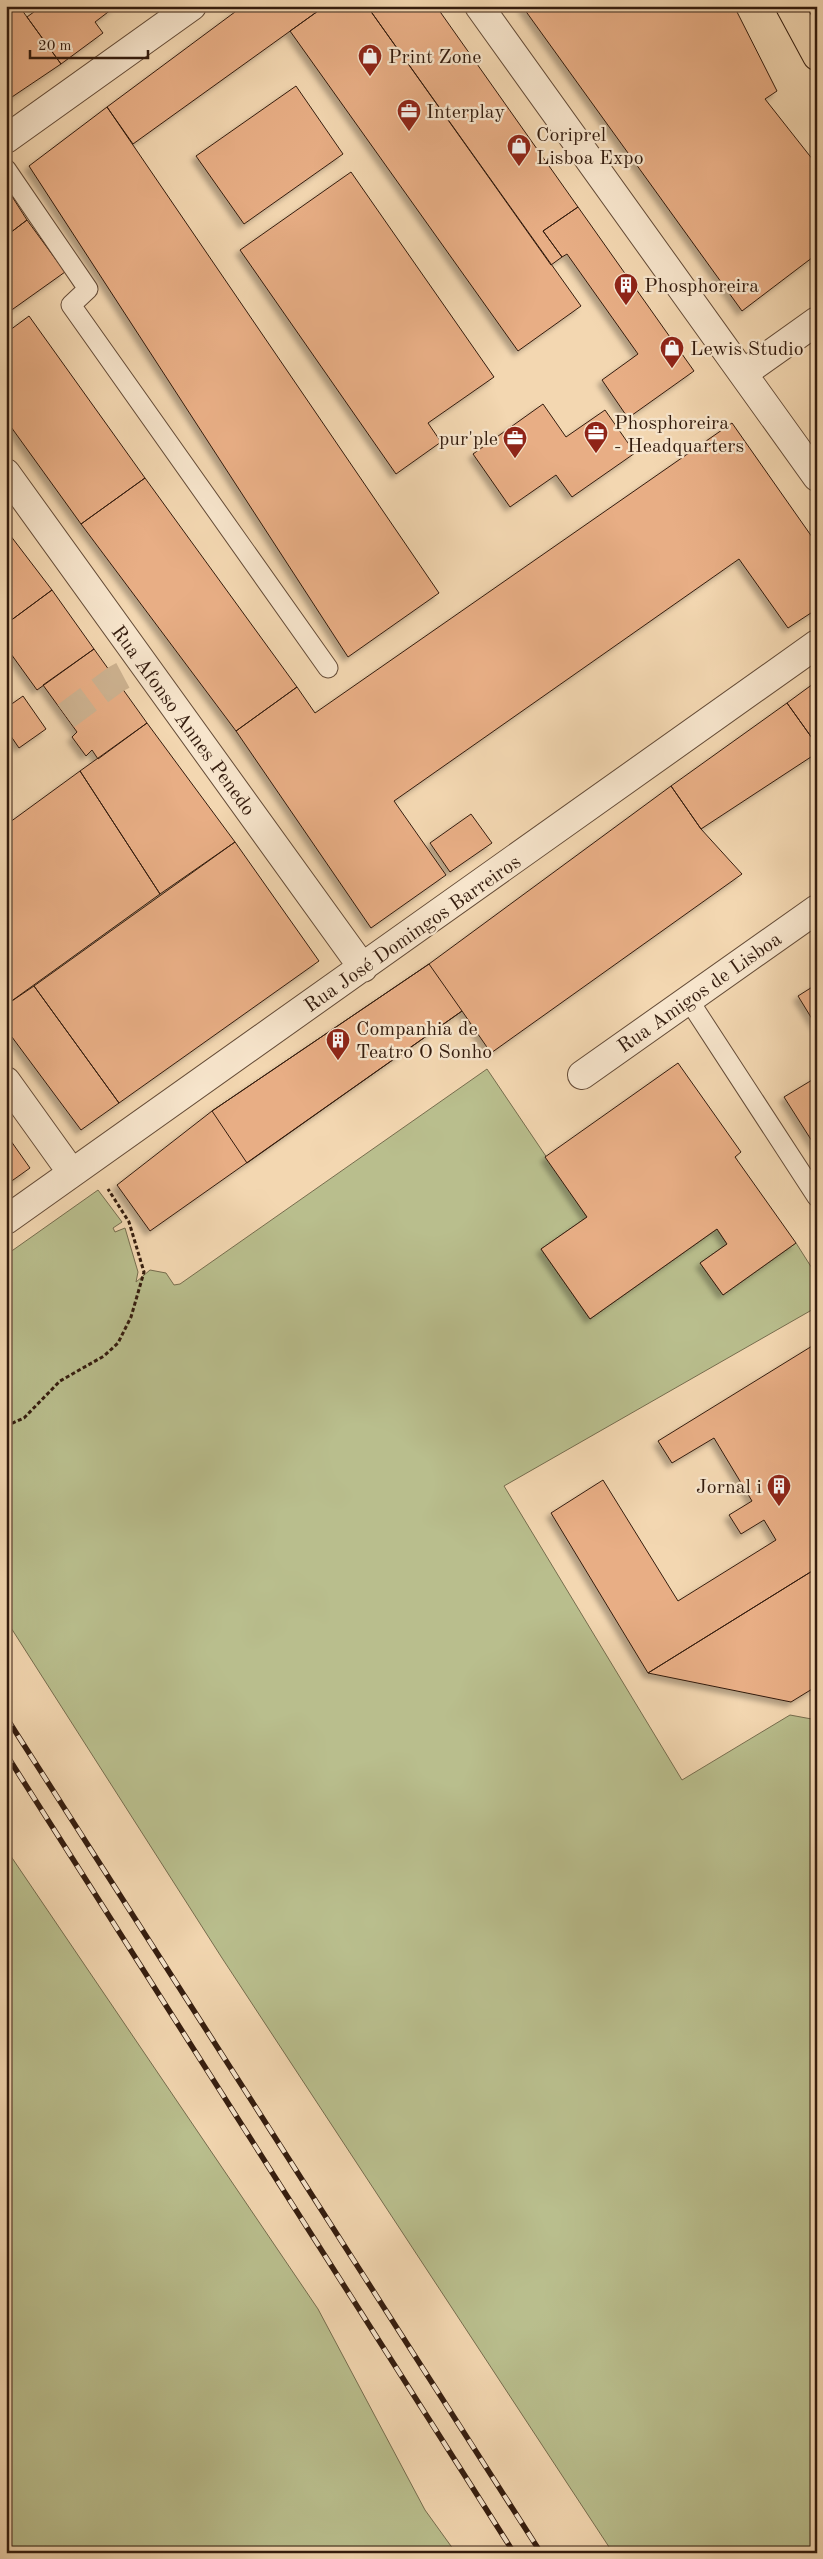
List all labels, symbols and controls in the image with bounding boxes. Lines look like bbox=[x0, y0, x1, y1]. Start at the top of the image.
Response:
scale bar bbox=[30, 28, 148, 60]
text: 20 m bbox=[38, 39, 72, 54]
shop icon: Print Zone bbox=[357, 43, 383, 77]
place label: Print Zone bbox=[388, 48, 482, 68]
office icon: Interplay bbox=[396, 98, 422, 132]
place label: Interplay bbox=[426, 103, 505, 123]
place label: Coriprel Lisboa Expo bbox=[536, 126, 644, 169]
shop icon: Coriprel Lisboa Expo bbox=[506, 133, 532, 167]
building icon: Phosphoreira bbox=[613, 272, 639, 306]
place label: Phosphoreira bbox=[644, 277, 759, 297]
shop icon: Lewis Studio bbox=[659, 335, 685, 369]
place label: Lewis Studio bbox=[690, 340, 804, 360]
place label: Phosphoreira - Headquarters bbox=[614, 414, 744, 457]
office icon: Phosphoreira - Headquarters bbox=[583, 420, 609, 454]
office icon: pur'ple bbox=[502, 425, 528, 459]
place label: pur'ple bbox=[439, 430, 498, 450]
street label: Rua Afonso Annes Penedo bbox=[107, 622, 258, 820]
street label: Rua José Domingos Barreiros bbox=[301, 852, 525, 1017]
street label: Rua Amigos de Lisboa bbox=[615, 930, 786, 1058]
place label: Companhia de Teatro O Sonho bbox=[356, 1020, 492, 1063]
building icon: Companhia de Teatro O Sonho bbox=[325, 1027, 351, 1061]
building icon: Jornal i bbox=[766, 1473, 792, 1507]
place label: Jornal i bbox=[696, 1478, 762, 1498]

